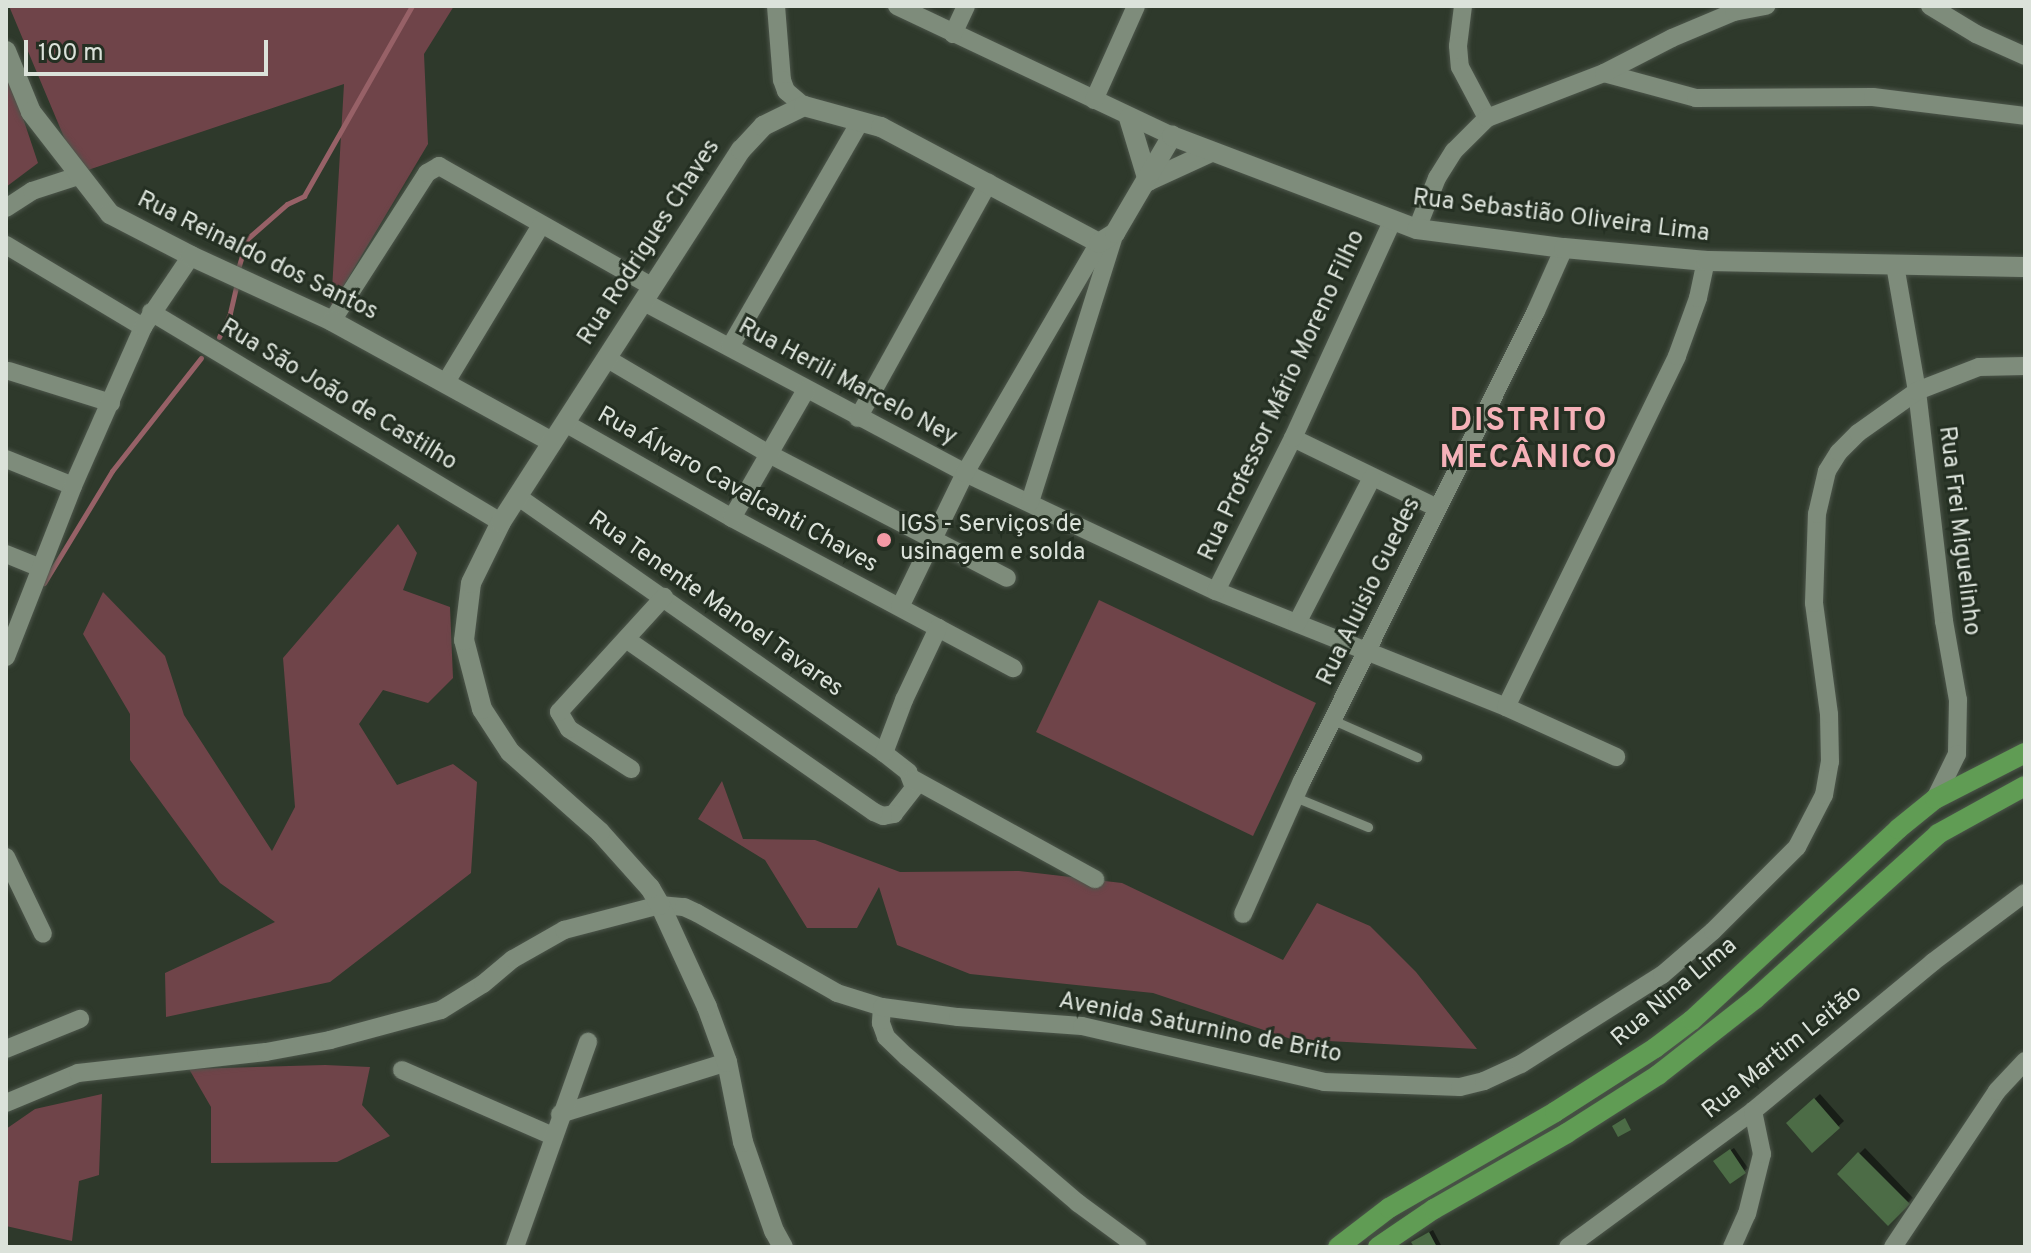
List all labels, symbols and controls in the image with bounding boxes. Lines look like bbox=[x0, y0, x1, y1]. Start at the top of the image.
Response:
scale bar bbox=[28, 24, 272, 74]
text: 100 m bbox=[38, 39, 104, 69]
street label: Rua Rodrigues Chaves bbox=[573, 135, 727, 351]
street label: Rua Sebastião Oliveira Lima bbox=[1411, 184, 1711, 250]
street label: Rua Reinaldo dos Santos bbox=[132, 186, 382, 328]
street label: Rua Professor Mário Moreno Filho bbox=[1193, 226, 1373, 566]
street label: Rua Herili Marcelo Ney bbox=[733, 313, 961, 453]
street label: Rua São João de Castilho bbox=[214, 314, 462, 478]
street label: Rua Álvaro Cavalcanti Chaves bbox=[591, 401, 883, 581]
district label: DISTRITO MECÂNICO bbox=[1439, 404, 1619, 479]
street label: Rua Frei Miguelinho bbox=[1931, 425, 1985, 637]
street label: Rua Aluisio Guedes bbox=[1312, 493, 1428, 691]
street label: Rua Tenente Manoel Tavares bbox=[581, 505, 849, 705]
place label: IGS - Serviços de usinagem e solda bbox=[900, 512, 1085, 568]
marker: IGS - Serviços de usinagem e solda bbox=[875, 531, 893, 549]
street label: Rua Nina Lima bbox=[1606, 932, 1744, 1054]
street label: Rua Martim Leitão bbox=[1698, 980, 1868, 1126]
street label: Avenida Saturnino de Brito bbox=[1056, 987, 1344, 1071]

